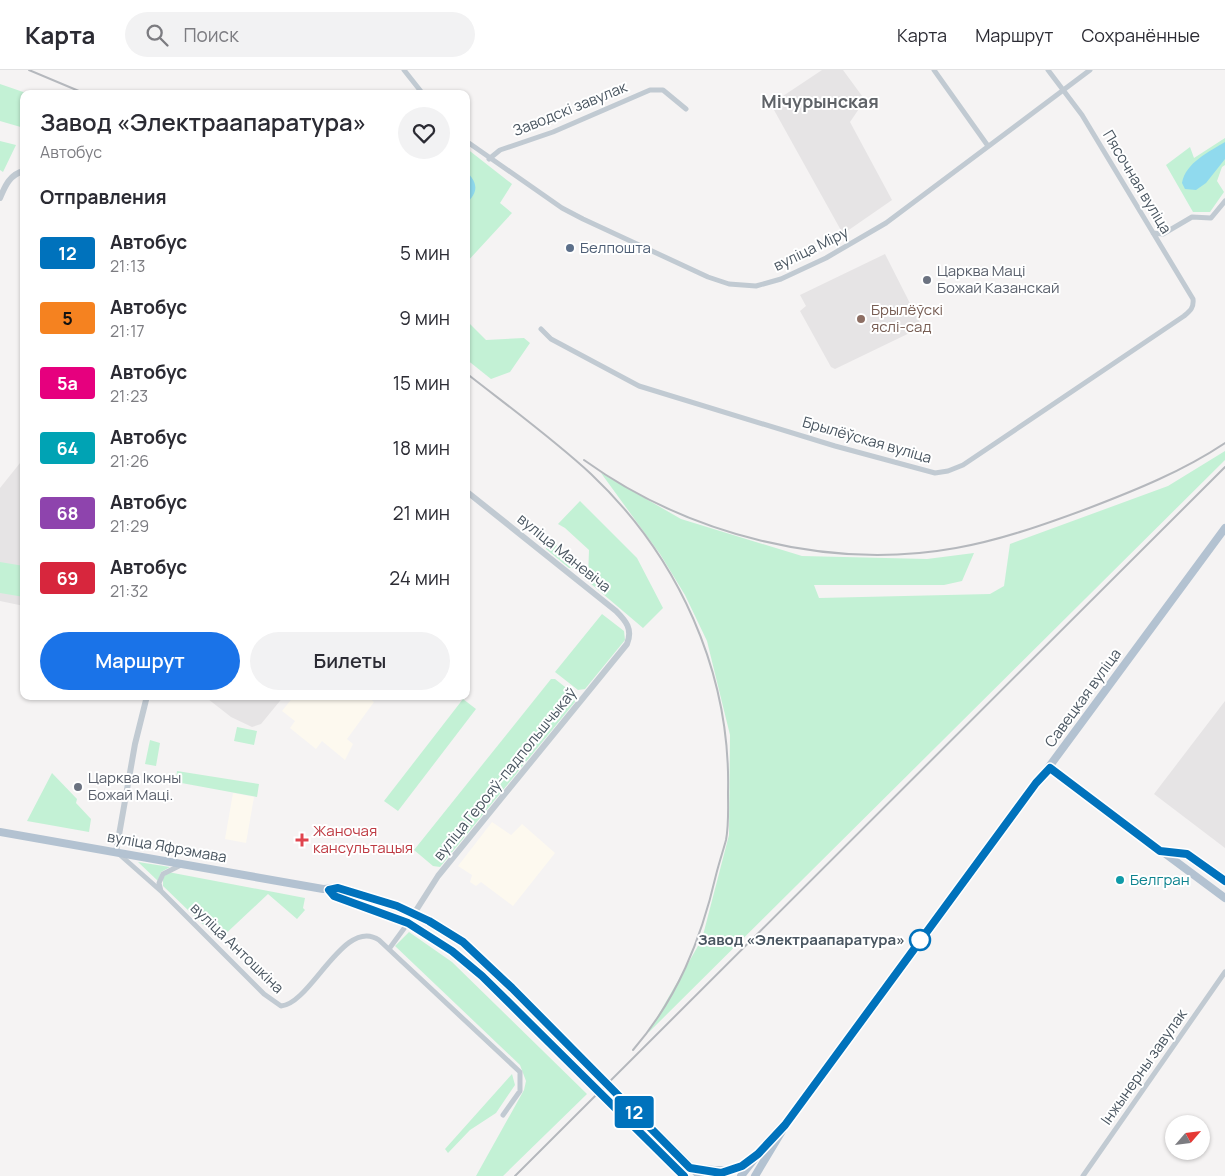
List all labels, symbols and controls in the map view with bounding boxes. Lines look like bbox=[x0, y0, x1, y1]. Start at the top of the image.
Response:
search box bbox=[125, 12, 475, 57]
text: Карта bbox=[25, 18, 95, 51]
icon: search bbox=[143, 21, 171, 49]
text: Поиск bbox=[183, 22, 239, 48]
text: Карта bbox=[897, 23, 947, 47]
text: Маршрут bbox=[975, 23, 1053, 47]
text: Сохранённые bbox=[1081, 23, 1200, 47]
street label: Заводскі завулак bbox=[510, 76, 631, 141]
district label: Мічурынская bbox=[761, 89, 879, 113]
text: Завод «Электраапаратура» bbox=[40, 105, 366, 138]
button: heart bbox=[398, 107, 450, 159]
street label: Пясочная вуліца bbox=[1098, 126, 1177, 238]
text: Автобус bbox=[40, 141, 102, 163]
text: Отправления bbox=[40, 184, 167, 210]
street label: вуліца Міру bbox=[770, 221, 852, 276]
text: Автобус bbox=[110, 229, 187, 255]
place label: Белпошта bbox=[580, 237, 651, 258]
text: 5 мин bbox=[400, 240, 450, 266]
text: 12 bbox=[58, 241, 77, 265]
marker: Белпошта bbox=[564, 242, 576, 254]
text: 21:13 bbox=[110, 255, 145, 277]
place label: Царква Маці Божай Казанскай bbox=[937, 260, 1059, 298]
marker: Царква Маці Божай Казанскай bbox=[921, 274, 933, 286]
text: Автобус bbox=[110, 294, 187, 320]
place label: Брылёўскі яслі-сад bbox=[871, 299, 943, 337]
text: 9 мин bbox=[399, 305, 450, 331]
text: 5 bbox=[62, 306, 73, 330]
marker: Брылёўскі яслі-сад bbox=[855, 313, 867, 325]
text: 21:17 bbox=[110, 320, 144, 342]
text: Автобус bbox=[110, 359, 187, 385]
text: 15 мин bbox=[393, 370, 450, 396]
text: 5а bbox=[57, 371, 78, 395]
text: 21:23 bbox=[110, 385, 148, 407]
street label: Брылёўская вуліца bbox=[800, 411, 934, 468]
text: Автобус bbox=[110, 424, 187, 450]
text: 18 мин bbox=[393, 435, 450, 461]
text: 64 bbox=[56, 436, 79, 460]
text: 21:26 bbox=[110, 450, 149, 472]
text: Автобус bbox=[110, 489, 187, 515]
text: 21 мин bbox=[393, 500, 450, 526]
text: 68 bbox=[56, 501, 79, 525]
street label: вуліца Маневіча bbox=[513, 508, 616, 597]
text: 21:29 bbox=[110, 515, 149, 537]
text: Автобус bbox=[110, 554, 187, 580]
text: 24 мин bbox=[389, 565, 450, 591]
text: 69 bbox=[57, 566, 78, 590]
text: 21:32 bbox=[110, 580, 148, 602]
button: Маршрут bbox=[40, 632, 240, 690]
button: Билеты bbox=[250, 632, 450, 690]
street label: Савецкая вуліца bbox=[1040, 644, 1126, 751]
street label: вуліца Герояў-падпольшчыкаў bbox=[428, 683, 581, 865]
place label: Царква Іконы Божай Маці. bbox=[88, 767, 181, 805]
marker: Царква Іконы Божай Маці. bbox=[72, 781, 84, 793]
place label: Жаночая кансультацыя bbox=[313, 820, 413, 858]
street label: вуліца Яфрэмава bbox=[106, 826, 228, 867]
marker: Жаночая кансультацыя bbox=[295, 833, 309, 847]
place label: Белгран bbox=[1130, 869, 1190, 890]
marker: Белгран bbox=[1114, 874, 1126, 886]
street label: вуліца Антошкіна bbox=[186, 898, 289, 998]
place label: Завод «Электраапаратура» bbox=[698, 929, 905, 950]
marker: Завод «Электраапаратура» bbox=[909, 929, 931, 951]
street label: Інжынерны завулак bbox=[1096, 1004, 1192, 1129]
line badge: 12 bbox=[612, 1096, 656, 1128]
text: 12 bbox=[625, 1100, 643, 1124]
north arrow bbox=[1165, 1115, 1210, 1160]
map controls bbox=[1165, 1115, 1210, 1160]

